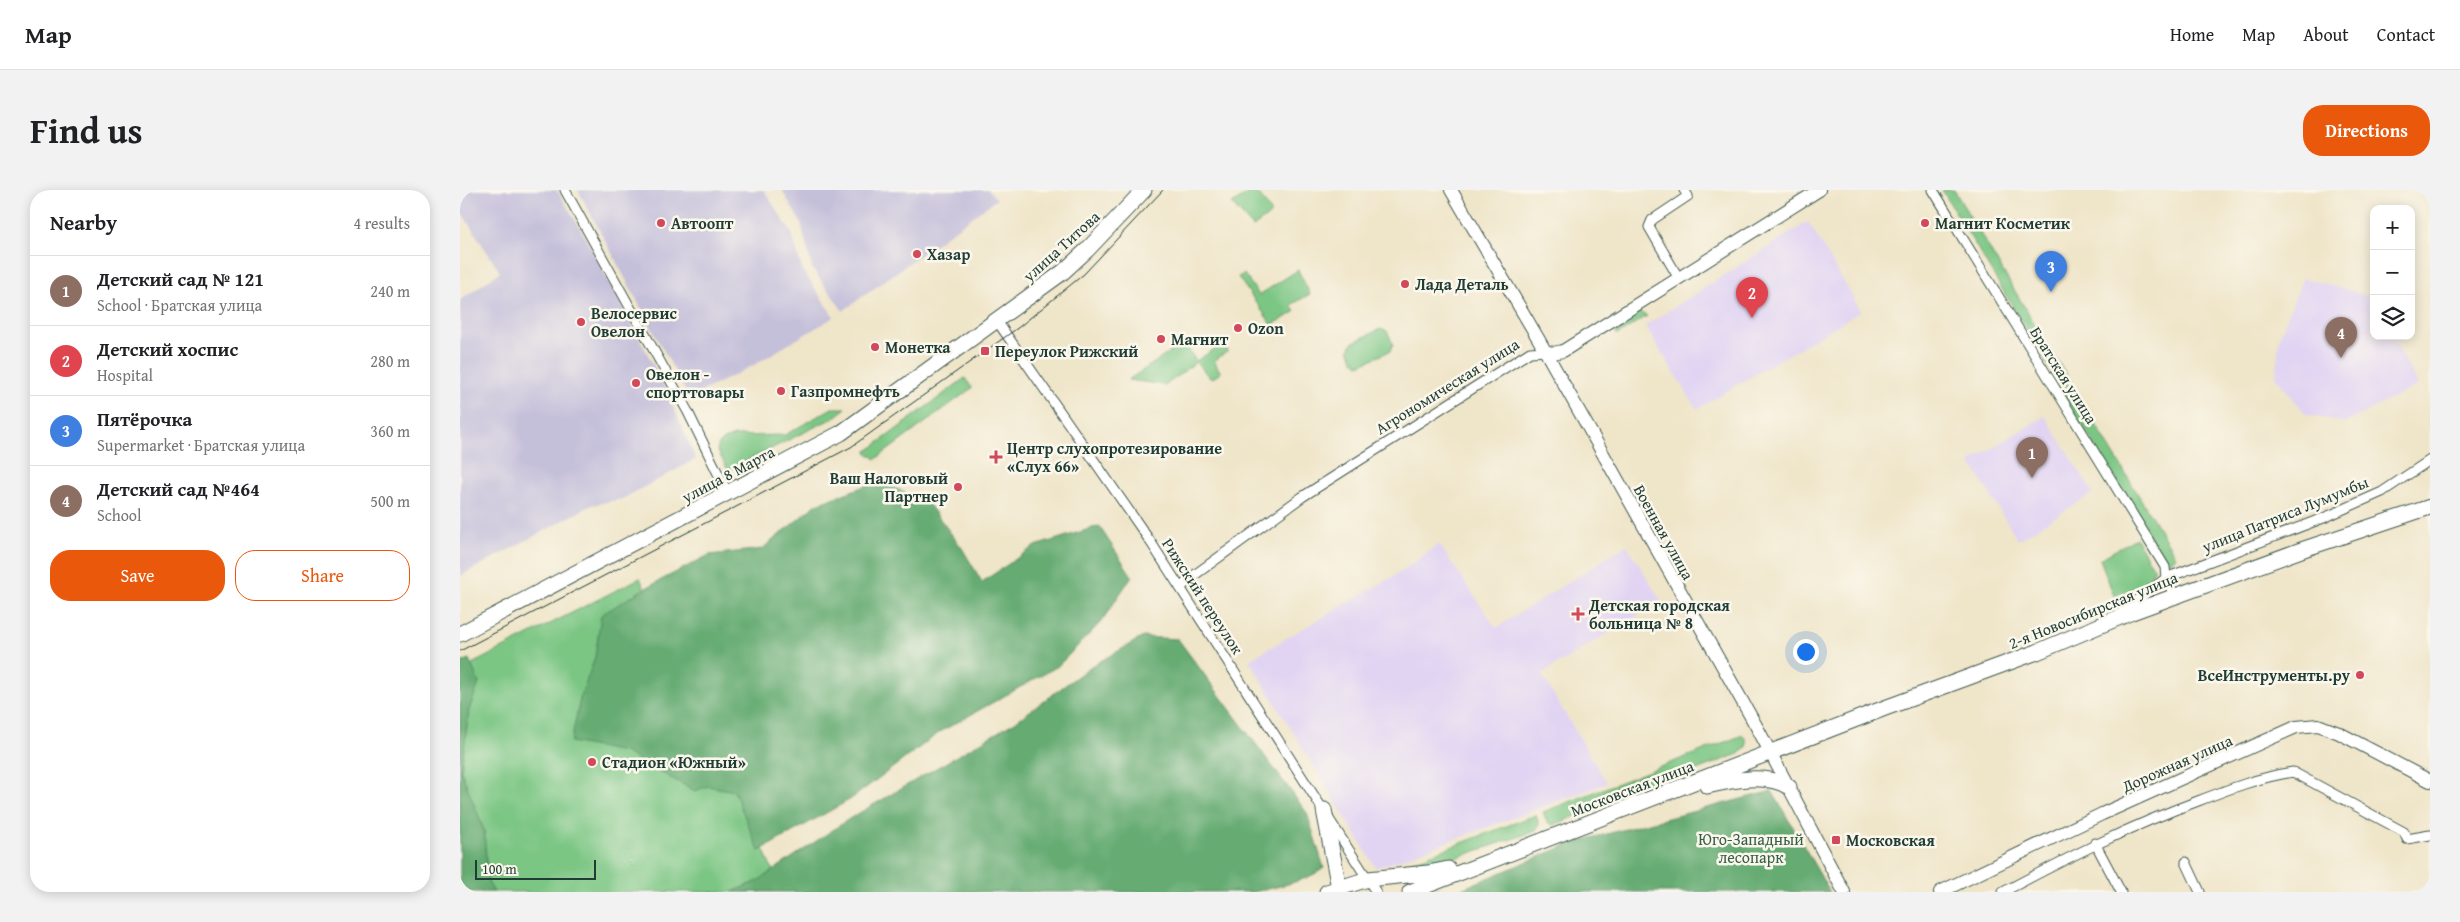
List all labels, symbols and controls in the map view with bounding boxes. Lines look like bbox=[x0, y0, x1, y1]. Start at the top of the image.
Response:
text: Map bbox=[25, 17, 72, 52]
text: Home bbox=[2170, 21, 2214, 48]
text: Map bbox=[2242, 21, 2275, 48]
text: About bbox=[2303, 21, 2349, 48]
text: Contact bbox=[2377, 21, 2435, 48]
text: Find us bbox=[30, 105, 143, 156]
button: Directions bbox=[2303, 105, 2430, 156]
street label: улица Титова bbox=[1016, 205, 1105, 288]
map controls bbox=[2370, 205, 2415, 340]
button: + bbox=[2370, 205, 2415, 250]
text: Nearby bbox=[50, 207, 117, 238]
text: 4 results bbox=[353, 211, 410, 235]
place label: Автоопт bbox=[671, 211, 734, 235]
place label: Магнит Косметик bbox=[1935, 211, 2071, 235]
marker: Автоопт bbox=[655, 217, 667, 229]
marker: Магнит Косметик bbox=[1919, 217, 1931, 229]
place label: Хазар bbox=[927, 242, 970, 266]
marker: Хазар bbox=[911, 248, 923, 260]
button: − bbox=[2370, 250, 2415, 295]
pin: 3 bbox=[2035, 251, 2067, 292]
text: Детский сад № 121 bbox=[97, 265, 264, 293]
place label: Лада Деталь bbox=[1415, 272, 1509, 296]
pin: 2 bbox=[1736, 277, 1768, 318]
marker: Лада Деталь bbox=[1399, 278, 1411, 290]
text: 1 bbox=[62, 279, 70, 303]
text: 240 m bbox=[370, 279, 410, 303]
text: School · Братская улица bbox=[97, 293, 262, 317]
button: layers bbox=[2370, 295, 2415, 340]
place label: Велосервис Овелон bbox=[591, 301, 677, 343]
marker: Велосервис Овелон bbox=[575, 316, 587, 328]
place label: Ozon bbox=[1248, 316, 1284, 340]
pin: 4 bbox=[2325, 317, 2357, 358]
marker: Ozon bbox=[1232, 322, 1244, 334]
street label: Братская улица bbox=[2024, 322, 2104, 429]
place label: Магнит bbox=[1171, 327, 1229, 351]
street label: Агрономическая улица bbox=[1370, 332, 1524, 440]
marker: Магнит bbox=[1155, 333, 1167, 345]
text: Детский хоспис bbox=[97, 335, 238, 363]
place label: Монетка bbox=[885, 335, 951, 359]
place label: Переулок Рижский bbox=[995, 339, 1138, 363]
marker: Монетка bbox=[869, 341, 881, 353]
marker: Переулок Рижский bbox=[979, 345, 991, 357]
text: 2 bbox=[62, 349, 70, 373]
text: 280 m bbox=[370, 349, 410, 373]
place label: Овелон - спорттовары bbox=[646, 362, 745, 404]
text: Hospital bbox=[97, 363, 153, 387]
marker: Овелон - спорттовары bbox=[630, 377, 642, 389]
place label: Газпромнефть bbox=[791, 379, 900, 403]
marker: Газпромнефть bbox=[775, 385, 787, 397]
text: Пятёрочка bbox=[97, 405, 192, 433]
text: 3 bbox=[62, 419, 70, 443]
text: 360 m bbox=[370, 419, 410, 443]
text: Supermarket · Братская улица bbox=[97, 433, 305, 457]
place label: Центр слухопротезирование «Слух 66» bbox=[1007, 436, 1222, 478]
pin: 1 bbox=[2016, 437, 2048, 478]
street label: улица 8 Марта bbox=[676, 439, 779, 509]
marker: Центр слухопротезирование «Слух 66» bbox=[989, 450, 1003, 464]
place label: Ваш Налоговый Партнер bbox=[830, 466, 948, 508]
street label: улица Патриса Лумумбы bbox=[2197, 470, 2372, 559]
text: Детский сад №464 bbox=[97, 475, 260, 503]
street label: Военная улица bbox=[1628, 480, 1700, 584]
marker: Ваш Налоговый Партнер bbox=[952, 481, 964, 493]
text: 4 bbox=[62, 489, 70, 513]
text: 500 m bbox=[370, 489, 410, 513]
text: School bbox=[97, 503, 141, 527]
street label: Рижский переулок bbox=[1156, 533, 1250, 659]
button: Save bbox=[50, 550, 225, 601]
button: Share bbox=[235, 550, 410, 601]
street label: 2-я Новосибирская улица bbox=[2005, 565, 2181, 655]
place label: Детская городская больница № 8 bbox=[1588, 593, 1730, 635]
marker: Детская городская больница № 8 bbox=[1571, 607, 1585, 621]
your location bbox=[1793, 639, 1819, 665]
place label: ВсеИнструменты.ру bbox=[2198, 663, 2351, 687]
marker: ВсеИнструменты.ру bbox=[2354, 669, 2366, 681]
street label: Дорожная улица bbox=[2117, 728, 2236, 798]
place label: Стадион «Южный» bbox=[602, 750, 746, 774]
street label: Московская улица bbox=[1567, 753, 1697, 823]
marker: Стадион «Южный» bbox=[586, 756, 598, 768]
park label: Юго-Западный лесопарк bbox=[1698, 827, 1804, 869]
place label: Московская bbox=[1846, 828, 1935, 852]
marker: Московская bbox=[1830, 834, 1842, 846]
scale bar bbox=[475, 857, 596, 880]
text: 100 m bbox=[482, 859, 517, 879]

